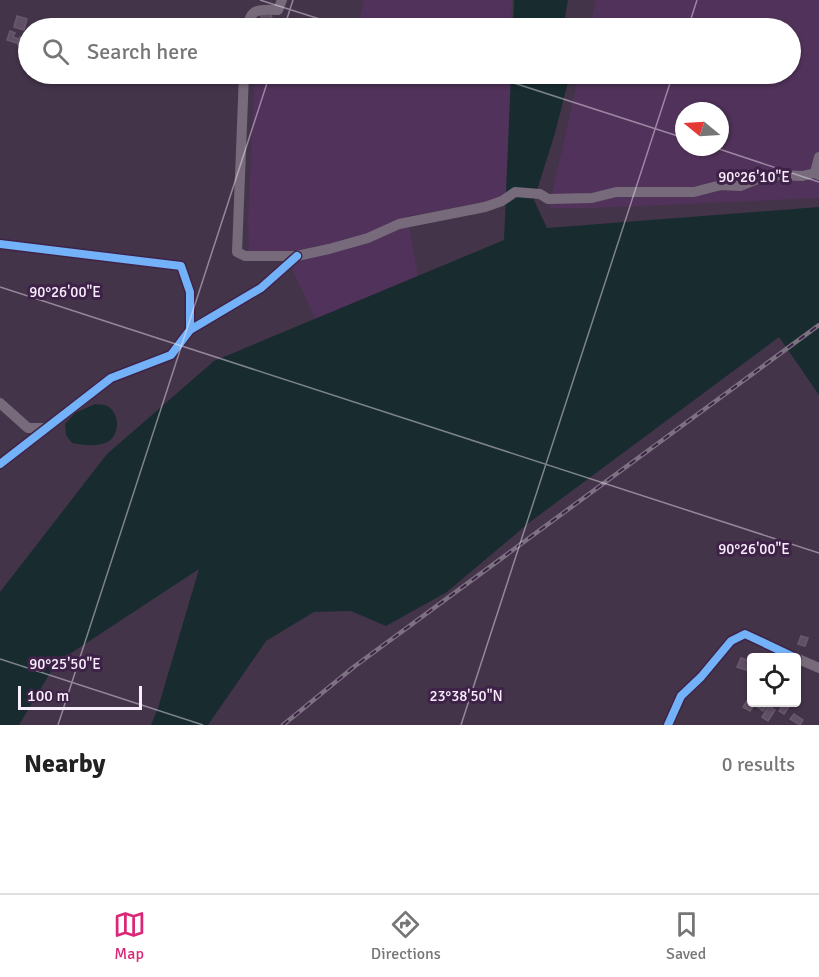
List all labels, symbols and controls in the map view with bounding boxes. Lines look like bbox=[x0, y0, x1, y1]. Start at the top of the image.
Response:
search box bbox=[18, 18, 801, 84]
icon: search bbox=[39, 35, 72, 68]
text: Search here bbox=[87, 38, 198, 65]
north arrow bbox=[675, 102, 729, 156]
text: 90°26'10"E bbox=[718, 168, 790, 186]
text: 90°26'00"E bbox=[29, 283, 101, 301]
text: 90°26'00"E bbox=[718, 540, 790, 558]
map controls bbox=[747, 653, 801, 707]
button: locate bbox=[747, 653, 801, 707]
text: 90°25'50"E bbox=[29, 655, 101, 673]
scale bar bbox=[18, 683, 142, 710]
text: 100 m bbox=[27, 686, 69, 706]
text: 23°38'50"N bbox=[429, 687, 503, 705]
text: Nearby bbox=[24, 748, 105, 780]
text: 0 results bbox=[722, 752, 795, 777]
tab: Map bbox=[113, 908, 146, 964]
tab: Directions bbox=[371, 908, 441, 964]
tab: Saved bbox=[666, 908, 706, 964]

